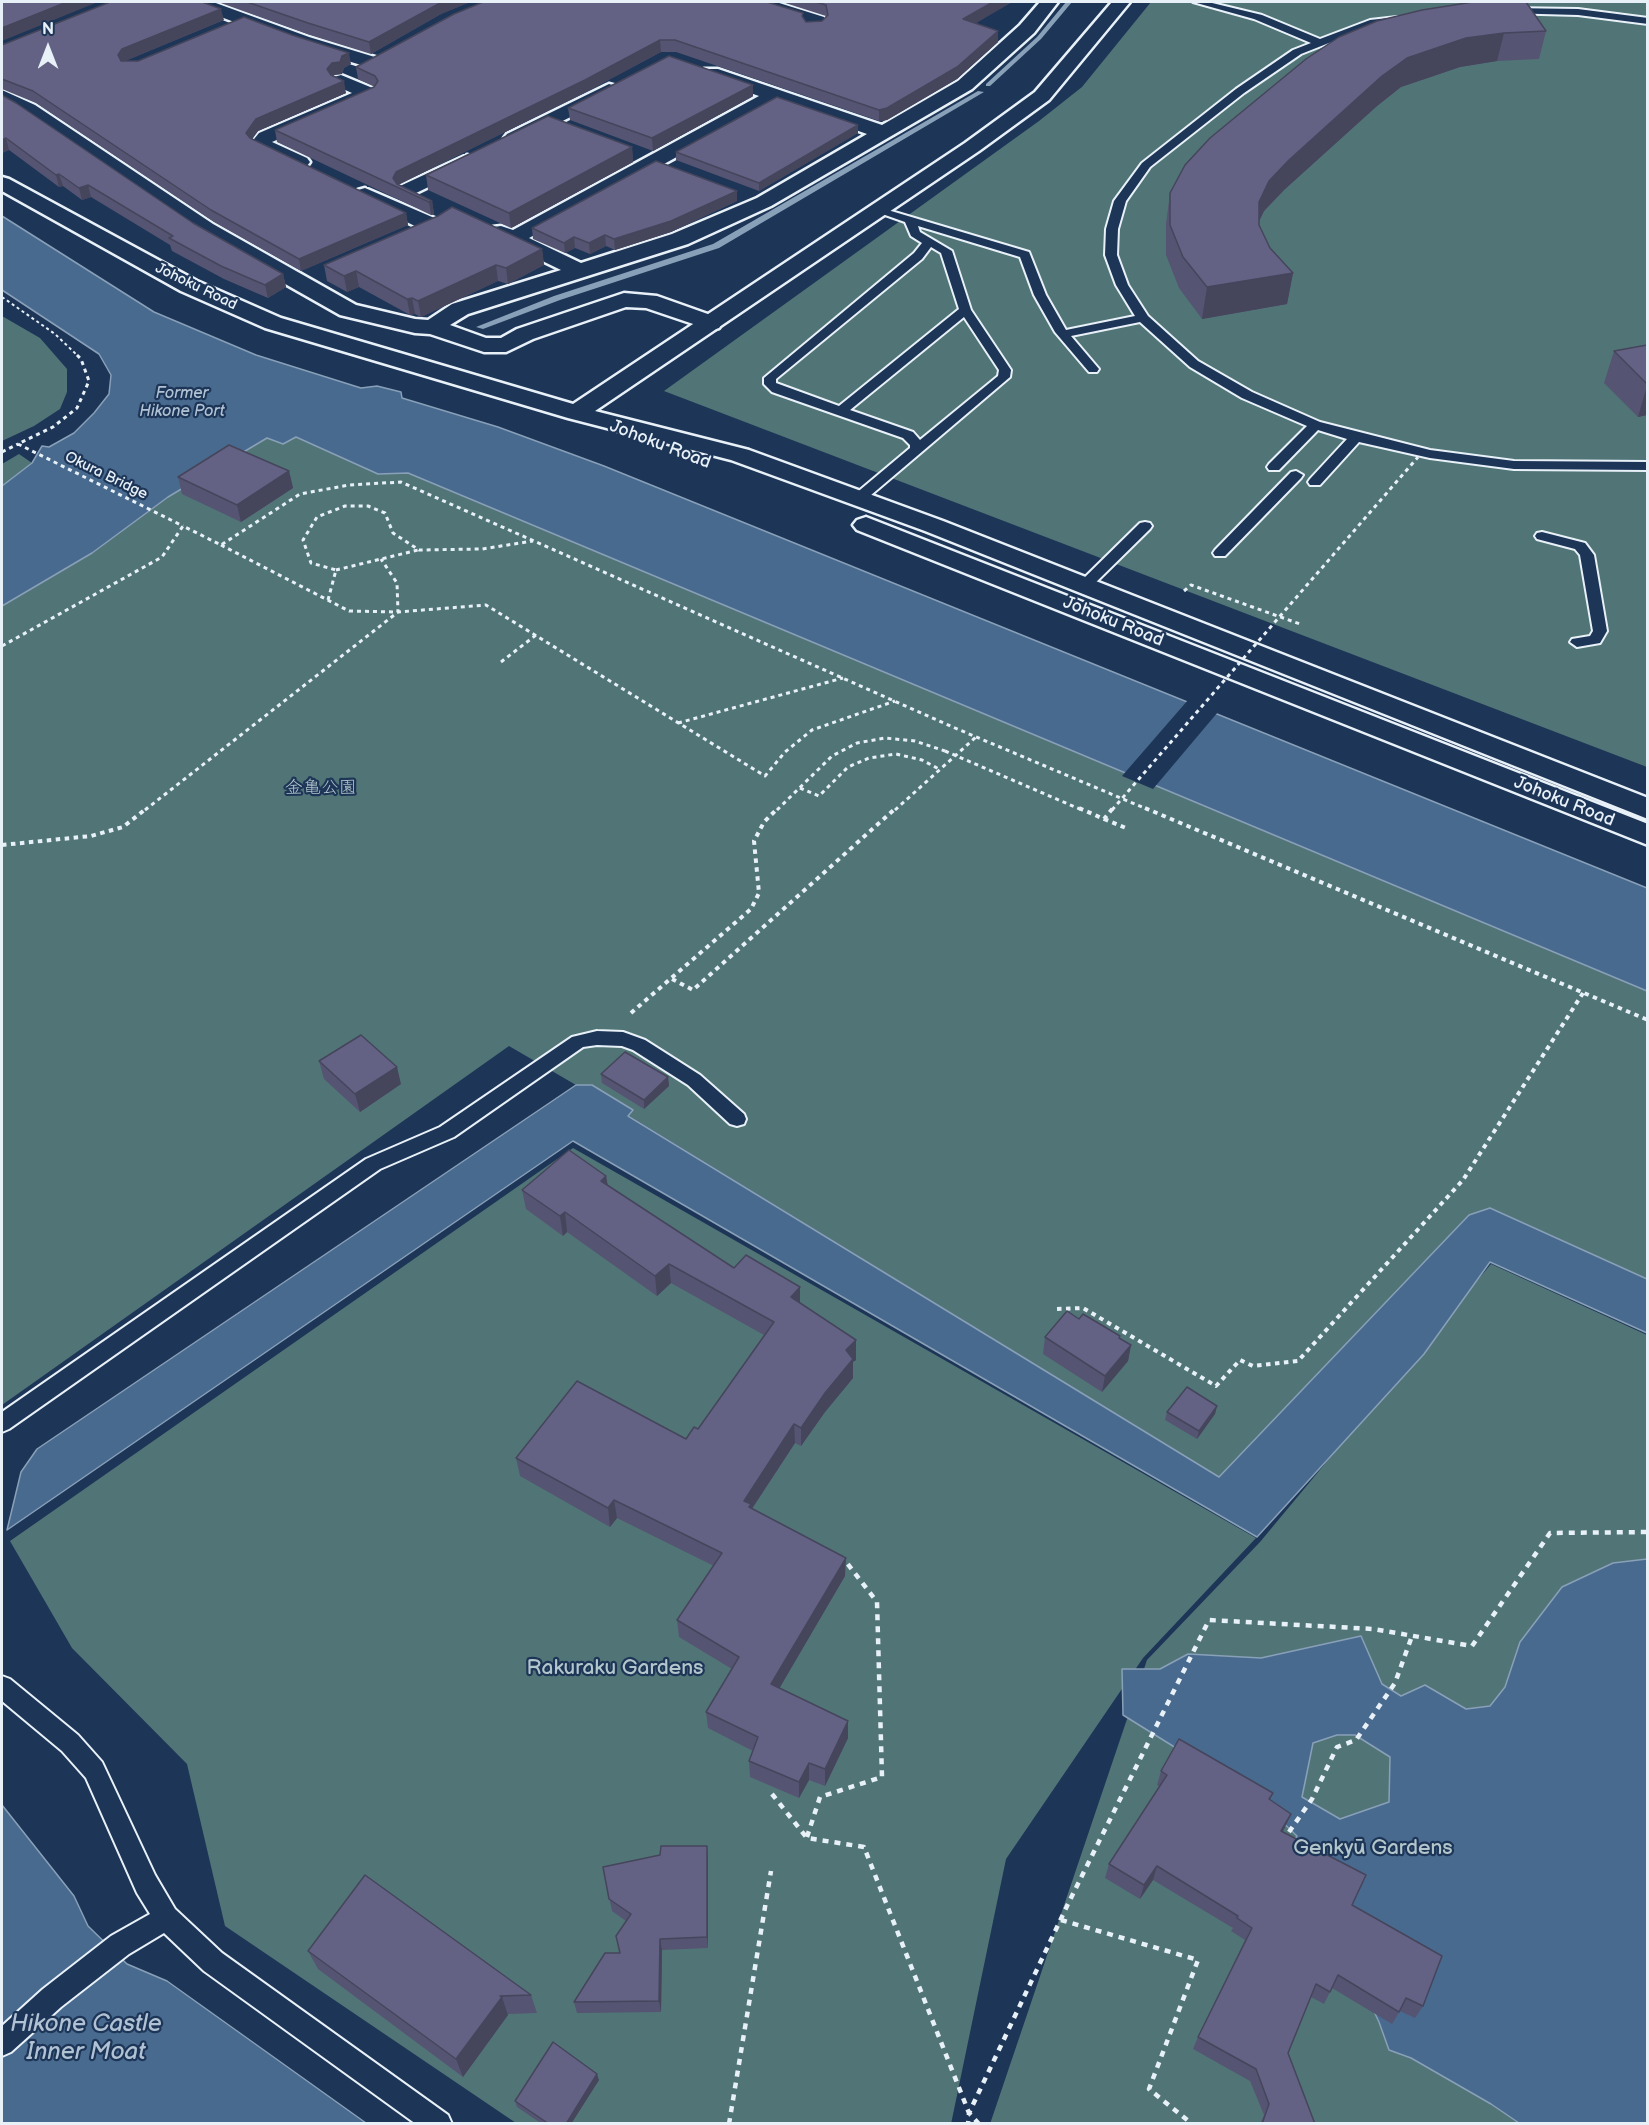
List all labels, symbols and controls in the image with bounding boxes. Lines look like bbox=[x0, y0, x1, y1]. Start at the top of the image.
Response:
north arrow bbox=[18, 18, 78, 78]
text: N bbox=[42, 20, 54, 39]
street label: Johoku Road bbox=[152, 259, 240, 315]
water label: Former Hikone Port bbox=[139, 384, 225, 422]
street label: Johoku Road bbox=[606, 416, 714, 474]
street label: Okura Bridge bbox=[62, 448, 150, 504]
street label: Johoku Road bbox=[1060, 592, 1166, 652]
street label: Johoku Road bbox=[1511, 772, 1617, 832]
park label: 金亀公園 bbox=[285, 777, 357, 799]
park label: Rakuraku Gardens bbox=[527, 1656, 703, 1682]
park label: Genkyū Gardens bbox=[1293, 1836, 1453, 1862]
water label: Hikone Castle Inner Moat bbox=[10, 2011, 162, 2067]

